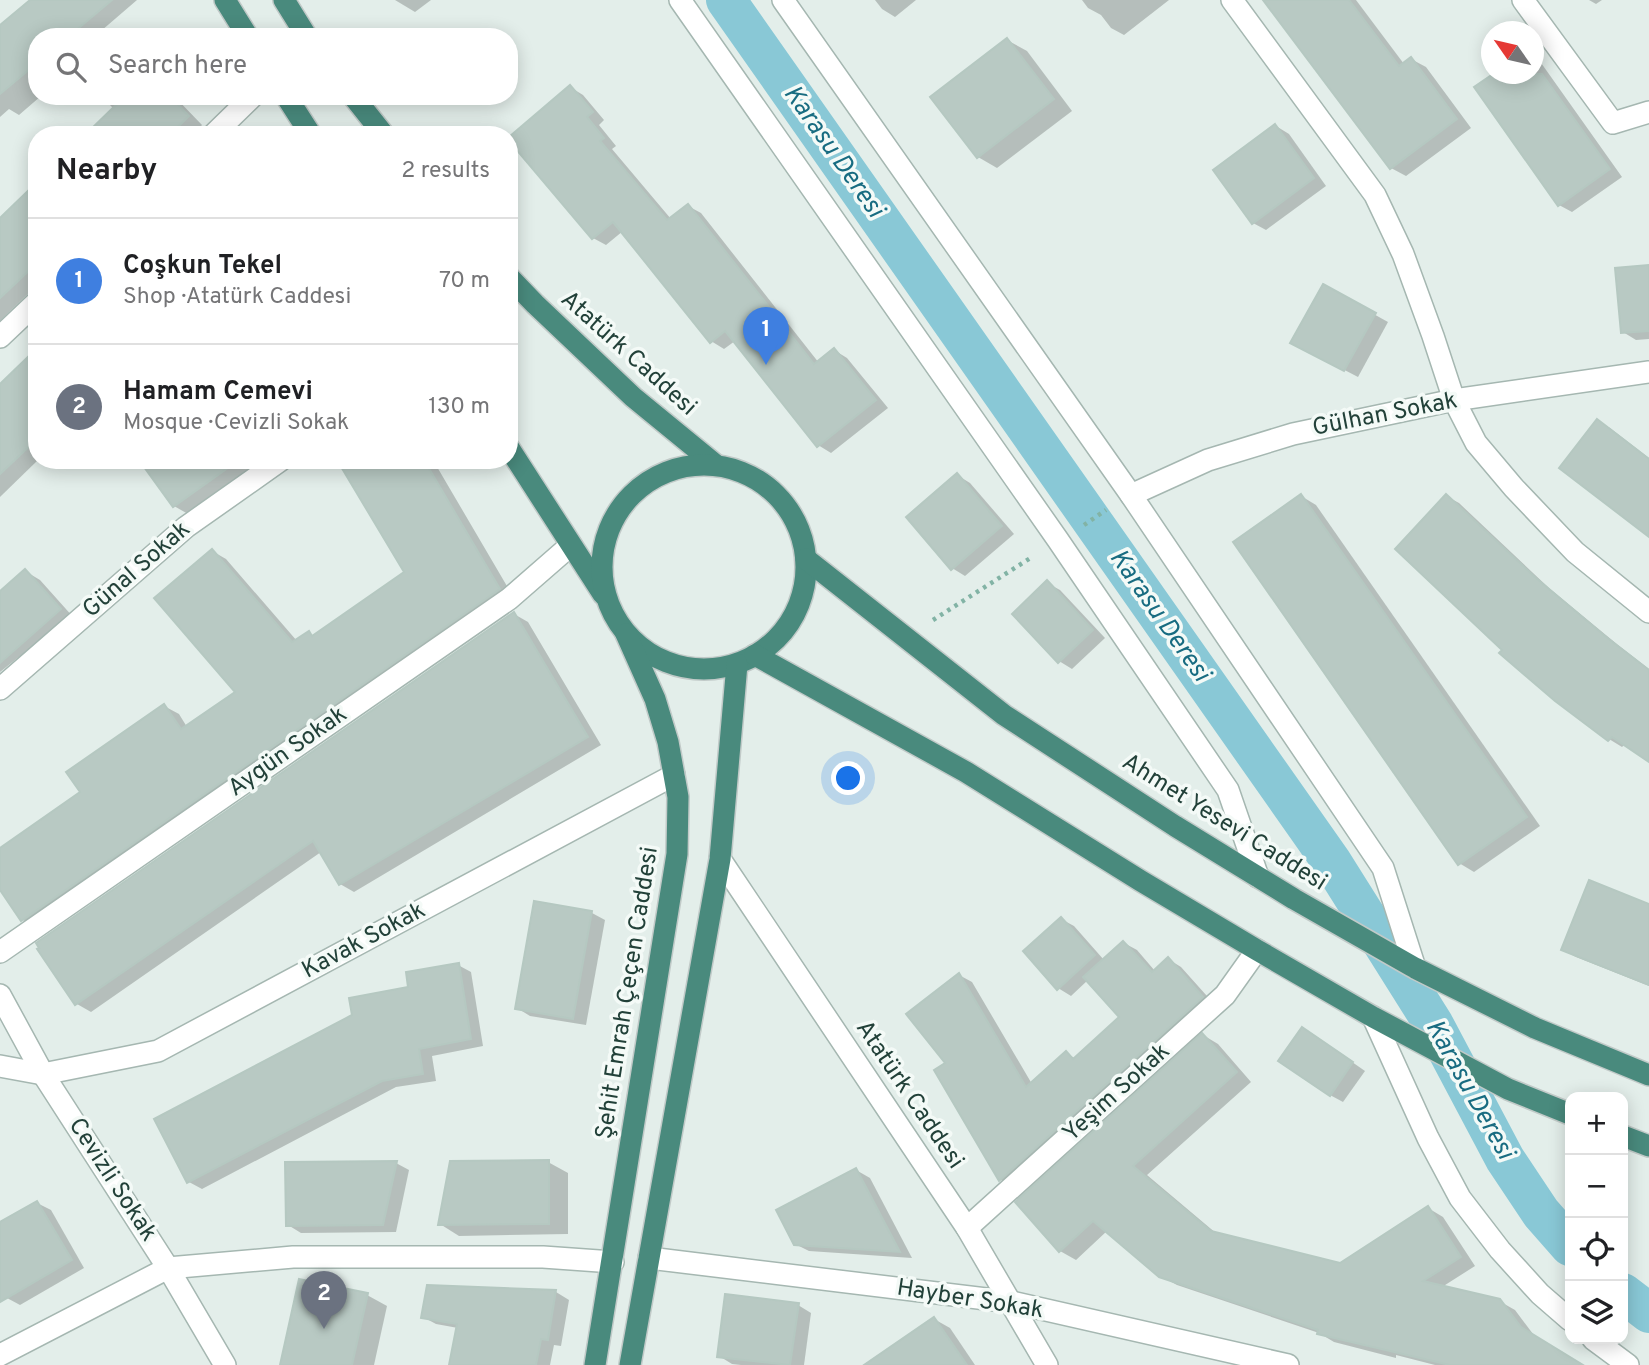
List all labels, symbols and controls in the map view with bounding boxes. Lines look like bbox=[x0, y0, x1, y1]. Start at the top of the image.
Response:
north arrow bbox=[1481, 21, 1544, 84]
search box bbox=[28, 28, 518, 105]
icon: search bbox=[52, 48, 90, 86]
text: Search here bbox=[108, 50, 247, 83]
water label: Karasu Deresi bbox=[775, 79, 892, 226]
text: Nearby bbox=[56, 153, 157, 190]
text: 2 results bbox=[401, 157, 490, 186]
text: Coşkun Tekel bbox=[123, 250, 282, 283]
text: 1 bbox=[74, 267, 84, 296]
text: 70 m bbox=[439, 267, 490, 296]
text: Shop · Atatürk Caddesi bbox=[123, 283, 351, 312]
street label: Atatürk Caddesi bbox=[554, 285, 702, 423]
pin: 1 bbox=[743, 307, 789, 365]
text: Hamam Cemevi bbox=[123, 376, 313, 409]
street label: Gülhan Sokak bbox=[1310, 386, 1460, 444]
text: 2 bbox=[72, 393, 86, 422]
text: 130 m bbox=[428, 393, 490, 422]
text: Mosque · Cevizli Sokak bbox=[123, 409, 349, 438]
street label: Günal Sokak bbox=[77, 515, 197, 625]
water label: Karasu Deresi bbox=[1101, 543, 1218, 690]
street label: Aygün Sokak bbox=[223, 700, 353, 804]
street label: Ahmet Yesevi Caddesi bbox=[1116, 748, 1332, 898]
your location bbox=[831, 761, 865, 795]
street label: Şehit Emrah Çeçen Caddesi bbox=[590, 845, 666, 1141]
street label: Kavak Sokak bbox=[297, 896, 431, 986]
water label: Karasu Deresi bbox=[1417, 1014, 1522, 1167]
street label: Atatürk Caddesi bbox=[848, 1015, 970, 1175]
street label: Yeşim Sokak bbox=[1057, 1037, 1177, 1149]
map controls bbox=[1565, 1092, 1628, 1344]
button: + bbox=[1565, 1092, 1628, 1155]
street label: Cevizli Sokak bbox=[61, 1113, 163, 1247]
button: − bbox=[1565, 1155, 1628, 1218]
button: locate bbox=[1565, 1218, 1628, 1281]
pin: 2 bbox=[301, 1271, 347, 1329]
street label: Hayber Sokak bbox=[894, 1274, 1046, 1326]
button: layers bbox=[1565, 1281, 1628, 1344]

